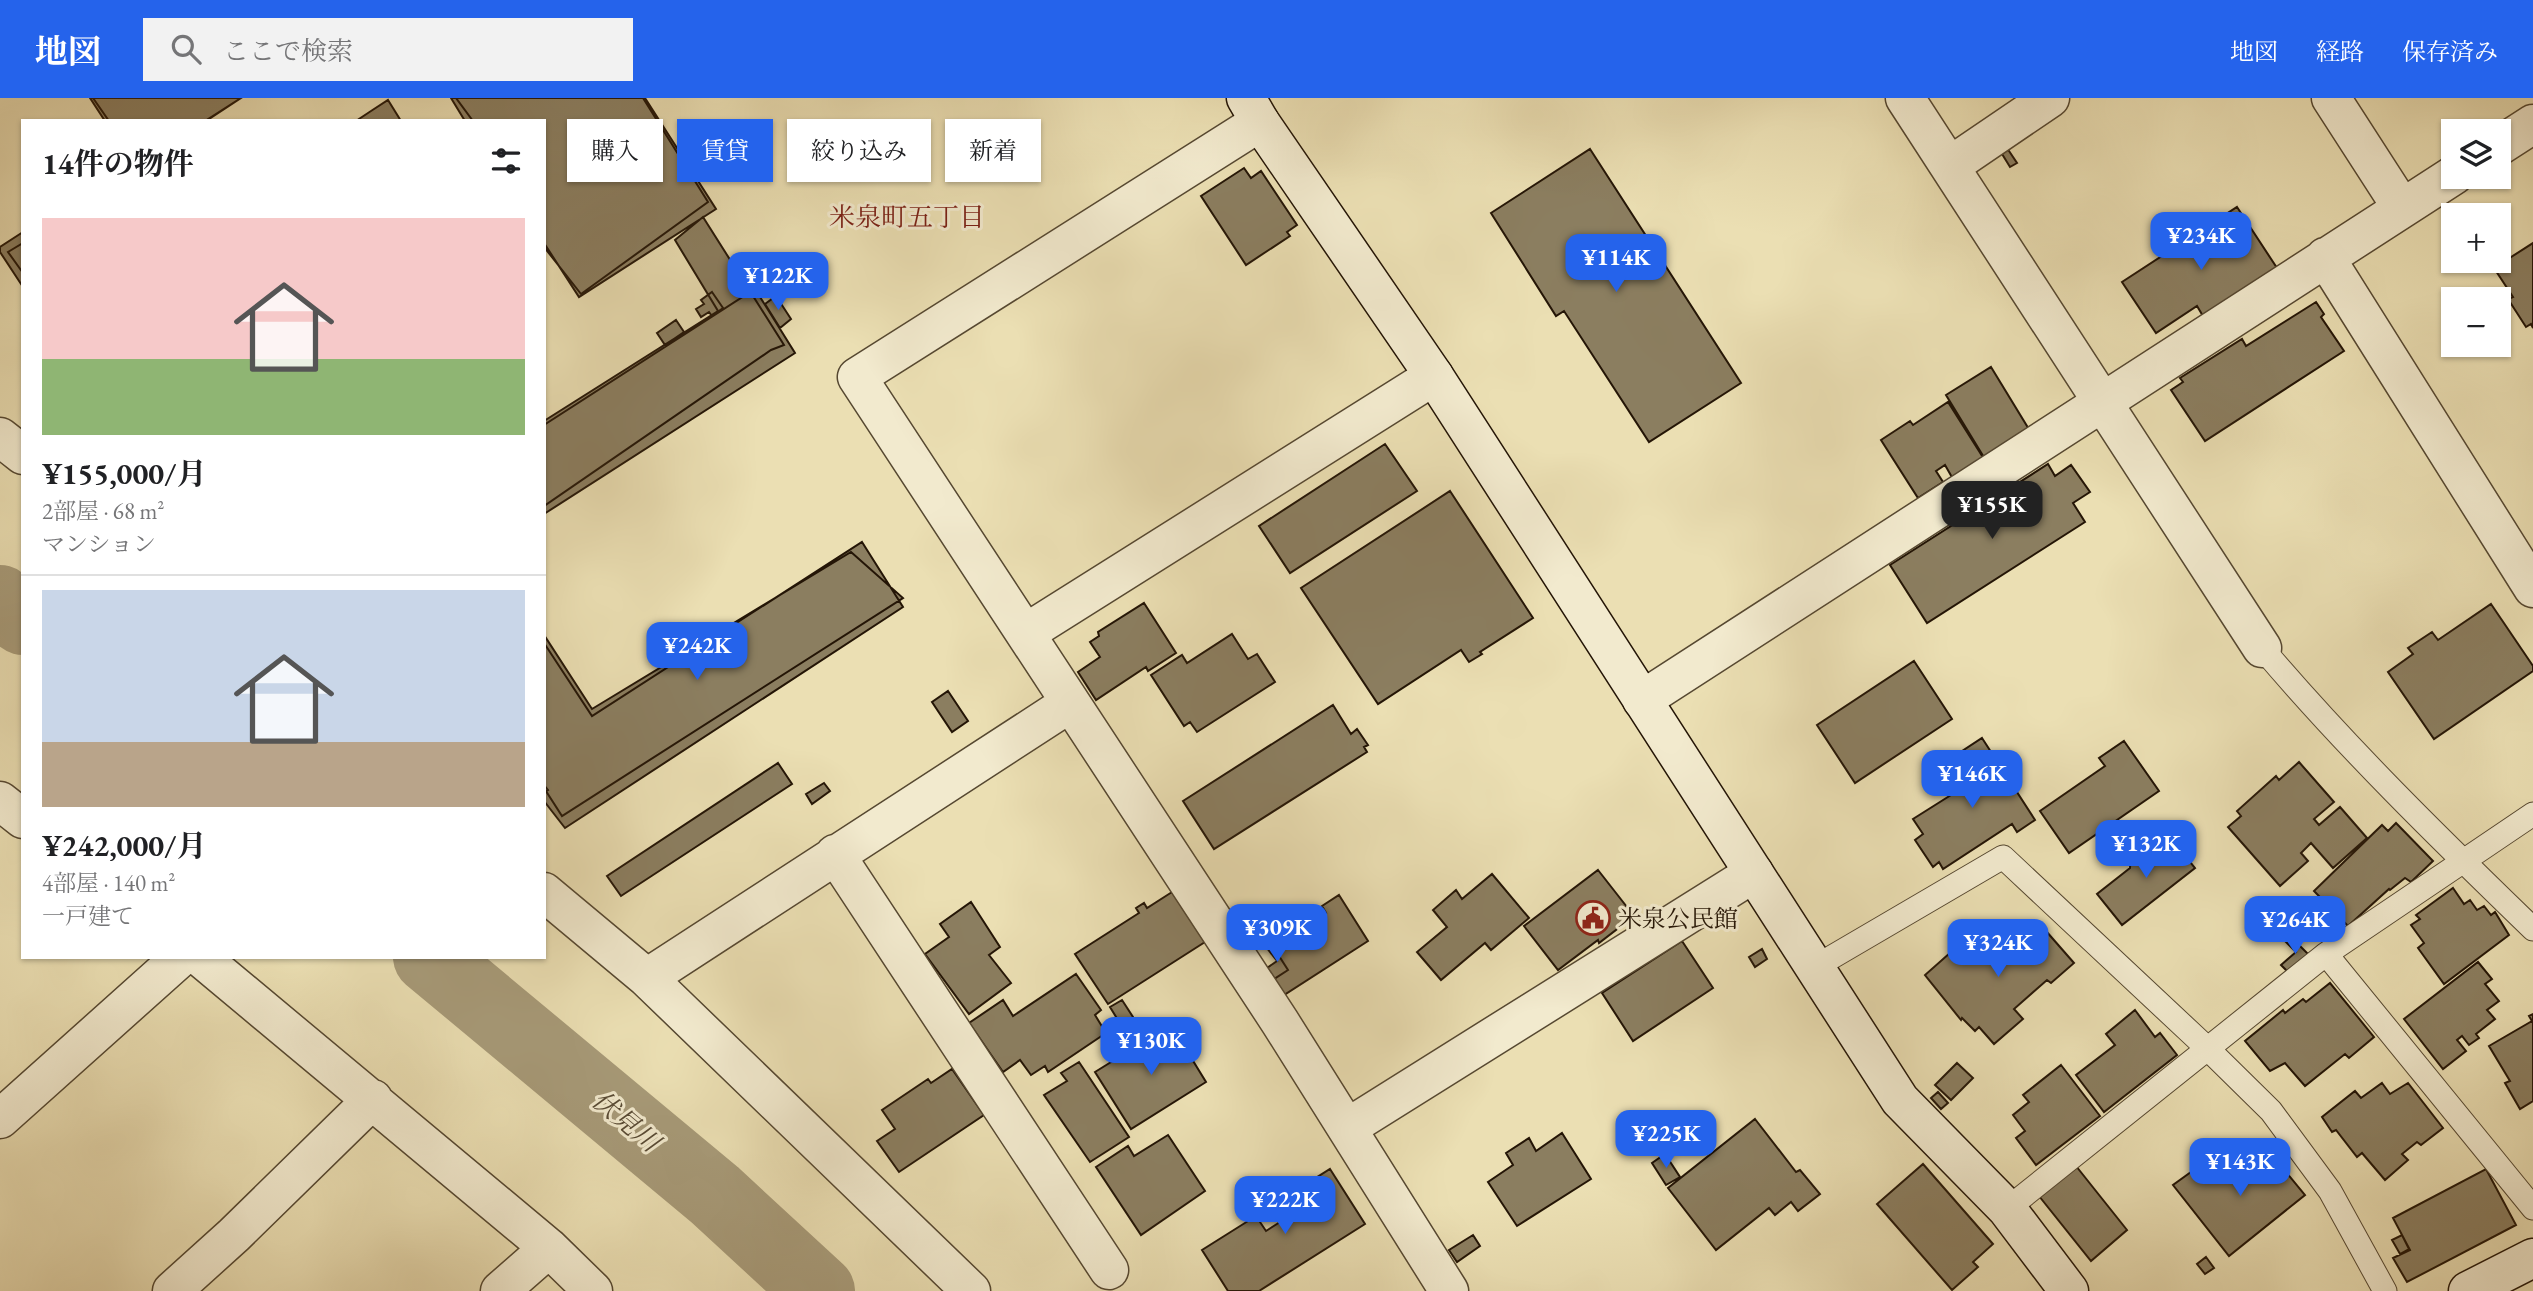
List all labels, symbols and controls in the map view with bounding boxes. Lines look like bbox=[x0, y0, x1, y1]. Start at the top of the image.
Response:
search box bbox=[143, 18, 633, 81]
text: 地図 bbox=[35, 30, 101, 73]
icon: search bbox=[167, 30, 205, 68]
text: ここで検索 bbox=[223, 34, 353, 68]
text: 地図 bbox=[2230, 36, 2278, 67]
text: 経路 bbox=[2316, 36, 2364, 67]
text: 保存済み bbox=[2402, 36, 2498, 67]
chip: 購入 bbox=[567, 119, 663, 182]
chip: 賃貸 bbox=[677, 119, 773, 182]
chip: 絞り込み bbox=[787, 119, 931, 182]
chip: 新着 bbox=[945, 119, 1041, 182]
map controls bbox=[2441, 119, 2511, 357]
button: layers bbox=[2441, 119, 2511, 189]
icon: filters bbox=[487, 142, 525, 180]
text: 14件の物件 bbox=[42, 144, 194, 183]
district label: 米泉町五丁目 bbox=[829, 200, 985, 234]
button: + bbox=[2441, 203, 2511, 273]
pin: ¥234K bbox=[2152, 212, 2250, 272]
text: ¥234K bbox=[2166, 220, 2236, 250]
pin: ¥114K bbox=[1567, 234, 1665, 294]
text: ¥114K bbox=[1581, 242, 1651, 272]
pin: ¥122K bbox=[729, 252, 827, 312]
text: ¥122K bbox=[743, 260, 813, 290]
icon: home bbox=[221, 264, 347, 390]
button: − bbox=[2441, 287, 2511, 357]
text: ¥155,000/月 bbox=[42, 454, 206, 493]
pin: ¥155K bbox=[1943, 482, 2041, 541]
text: ¥155K bbox=[1957, 489, 2027, 519]
text: 2部屋 · 68 m² bbox=[42, 496, 164, 526]
text: マンション bbox=[42, 529, 156, 559]
pin: ¥242K bbox=[648, 622, 746, 682]
text: ¥242K bbox=[662, 630, 732, 660]
icon: home bbox=[221, 636, 347, 762]
pin: ¥146K bbox=[1923, 750, 2021, 810]
text: ¥146K bbox=[1937, 758, 2007, 788]
pin: ¥132K bbox=[2097, 820, 2195, 880]
text: ¥242,000/月 bbox=[42, 826, 206, 865]
text: ¥132K bbox=[2111, 828, 2181, 858]
text: 4部屋 · 140 m² bbox=[42, 868, 175, 898]
pin: ¥264K bbox=[2246, 896, 2344, 956]
public building icon: 米泉公民館 bbox=[1574, 899, 1612, 937]
text: 一戸建て bbox=[42, 901, 134, 931]
place label: 米泉公民館 bbox=[1618, 903, 1738, 934]
pin: ¥309K bbox=[1228, 904, 1326, 964]
text: ¥264K bbox=[2260, 904, 2330, 934]
text: ¥309K bbox=[1242, 912, 1312, 942]
pin: ¥324K bbox=[1949, 920, 2047, 979]
text: ¥324K bbox=[1963, 927, 2033, 957]
pin: ¥130K bbox=[1102, 1018, 1200, 1077]
text: ¥130K bbox=[1116, 1025, 1186, 1055]
water label: 伏見川 bbox=[585, 1083, 669, 1161]
pin: ¥225K bbox=[1617, 1110, 1715, 1170]
text: ¥225K bbox=[1631, 1118, 1701, 1148]
pin: ¥143K bbox=[2191, 1138, 2289, 1198]
text: ¥143K bbox=[2205, 1146, 2275, 1176]
pin: ¥222K bbox=[1236, 1176, 1334, 1236]
text: ¥222K bbox=[1250, 1184, 1320, 1214]

